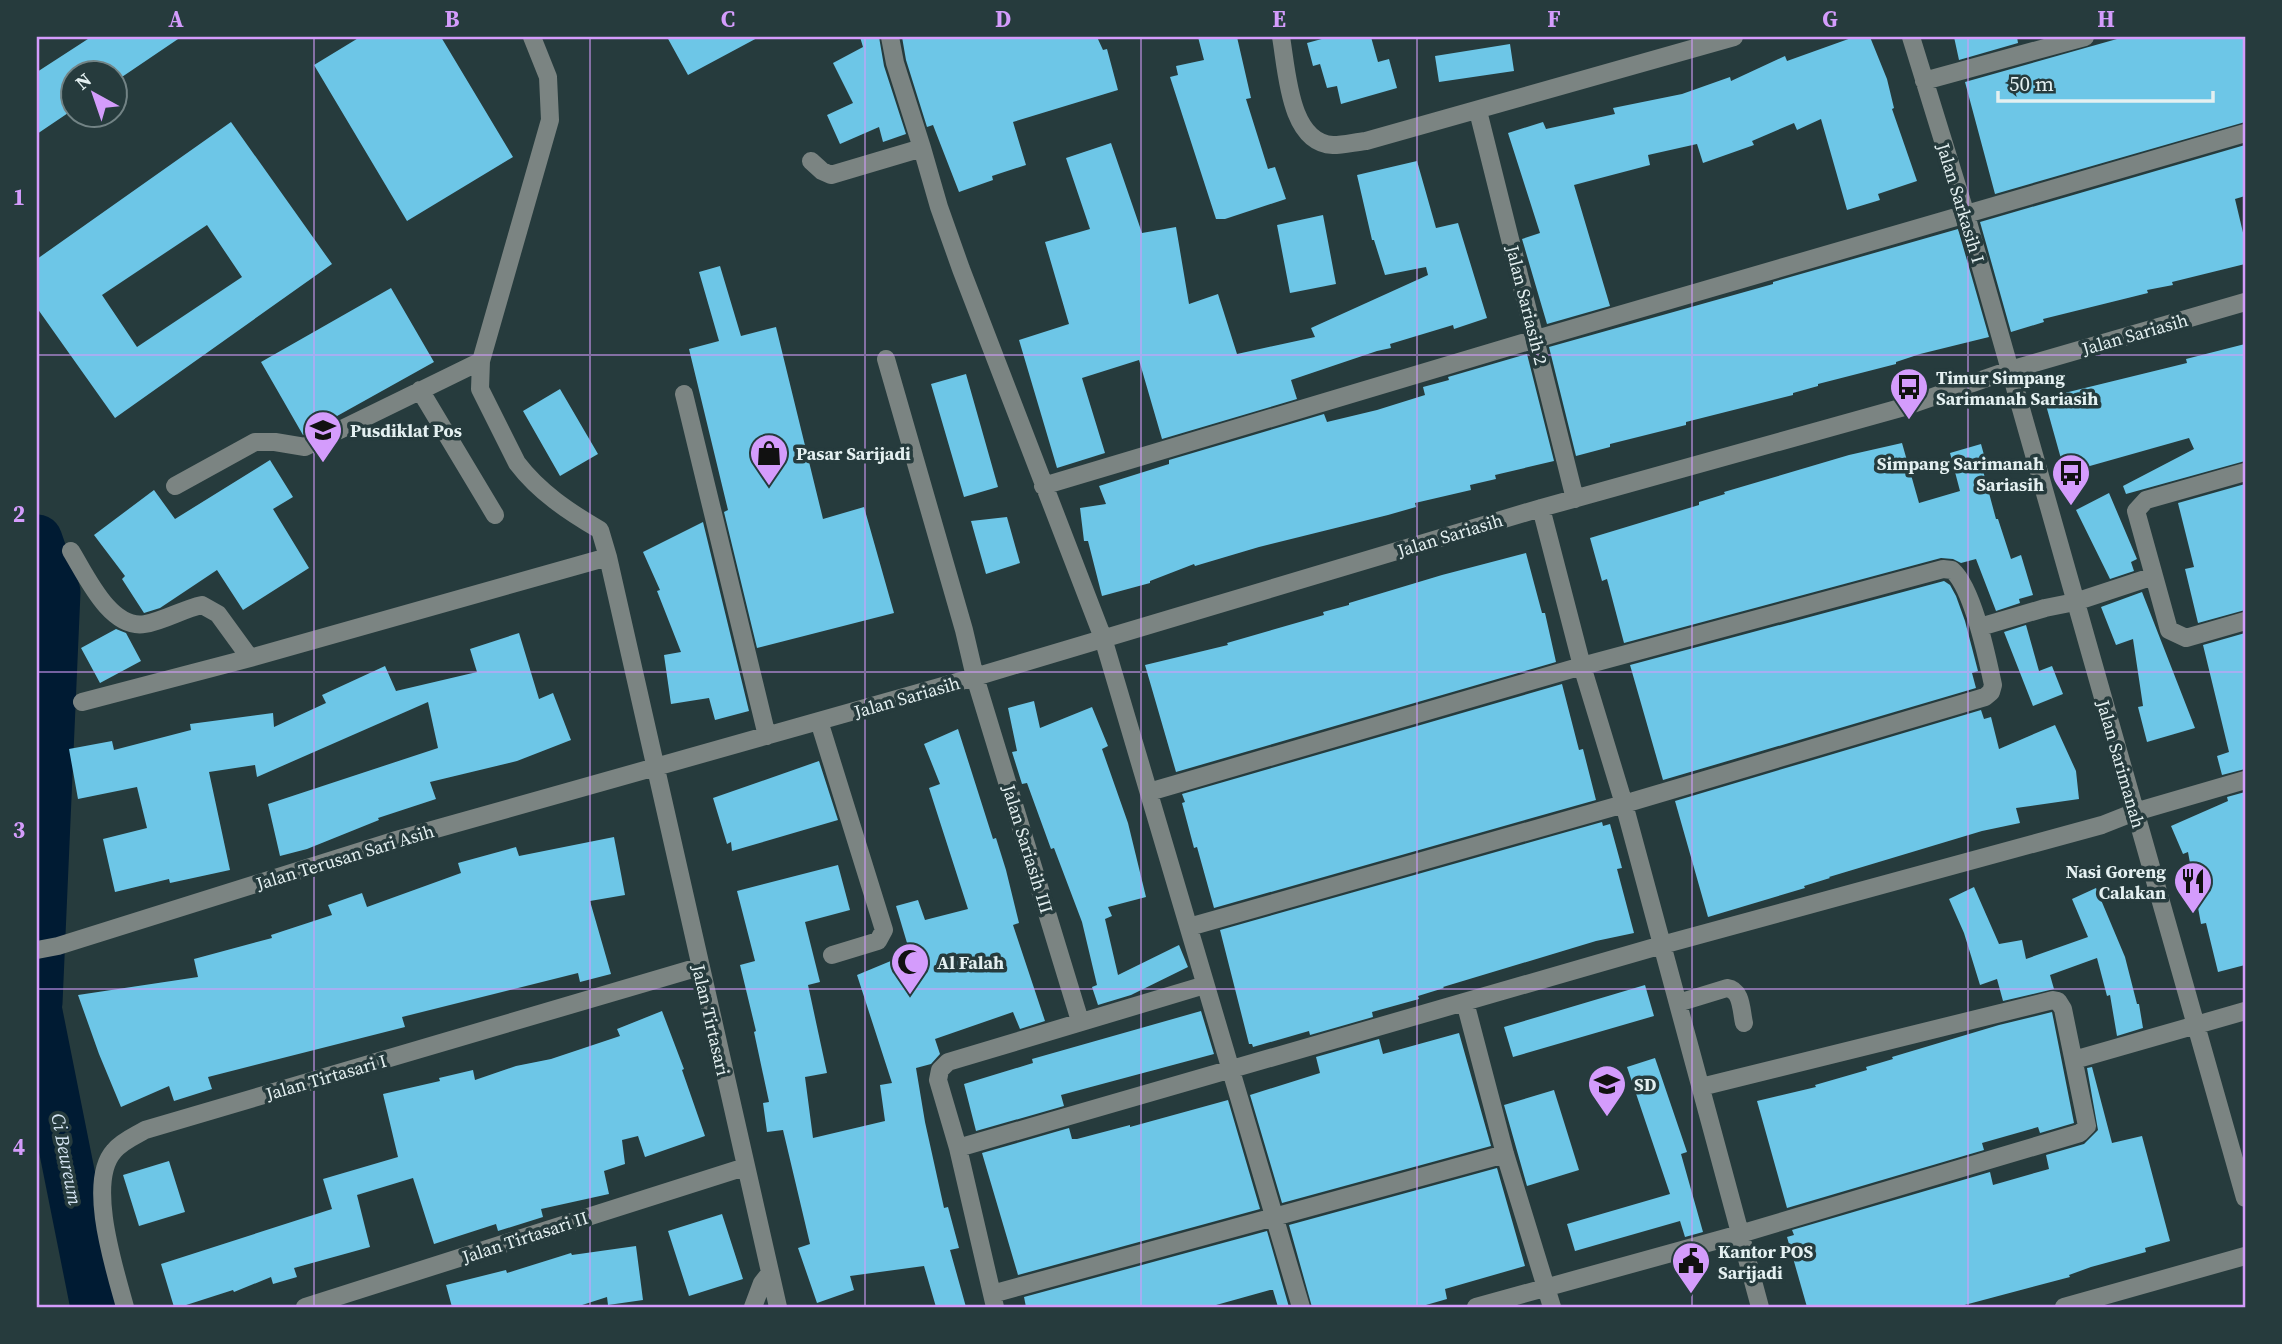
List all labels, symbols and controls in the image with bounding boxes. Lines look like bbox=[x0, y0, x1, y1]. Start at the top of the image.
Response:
text: A bbox=[168, 3, 184, 35]
text: B bbox=[445, 3, 460, 35]
text: C bbox=[721, 3, 735, 35]
text: D bbox=[995, 3, 1011, 35]
text: E bbox=[1272, 3, 1286, 35]
text: F bbox=[1547, 3, 1561, 35]
text: G bbox=[1822, 3, 1838, 35]
text: H bbox=[2097, 3, 2115, 35]
north arrow bbox=[60, 60, 130, 130]
scale bar bbox=[1998, 60, 2214, 104]
text: N bbox=[69, 66, 97, 95]
text: 50 m bbox=[2009, 69, 2054, 98]
street label: Jalan Sarkasih I bbox=[1931, 139, 1991, 266]
text: 1 bbox=[13, 181, 25, 213]
street label: Jalan Sariasih 2 bbox=[1500, 242, 1554, 367]
street label: Jalan Sariasih bbox=[2078, 307, 2191, 361]
place label: Timur Simpang Sarimanah Sariasih bbox=[1936, 365, 2098, 411]
bus stop icon: Timur Simpang Sarimanah Sariasih bbox=[1888, 366, 1930, 421]
school or university icon: Pusdiklat Pos bbox=[302, 409, 344, 464]
place label: Pusdiklat Pos bbox=[350, 418, 462, 443]
shop icon: Pasar Sarijadi bbox=[748, 432, 790, 487]
place label: Pasar Sarijadi bbox=[796, 441, 911, 466]
place label: Simpang Sarimanah Sariasih bbox=[1877, 451, 2044, 497]
bus stop icon: Simpang Sarimanah Sariasih bbox=[2050, 452, 2092, 507]
text: 2 bbox=[13, 498, 25, 530]
street label: Jalan Sariasih bbox=[1393, 507, 1506, 563]
street label: Jalan Sariasih bbox=[850, 670, 963, 724]
street label: Jalan Sarimanah bbox=[2090, 696, 2151, 831]
street label: Jalan Sariasih III bbox=[996, 781, 1059, 916]
text: 3 bbox=[13, 814, 25, 846]
street label: Jalan Terusan Sari Asih bbox=[252, 818, 437, 896]
place label: Nasi Goreng Calakan bbox=[2066, 859, 2166, 905]
restaurant icon: Nasi Goreng Calakan bbox=[2172, 860, 2214, 915]
mosque icon: Al Falah bbox=[889, 941, 931, 996]
place label: Al Falah bbox=[937, 950, 1004, 975]
street label: Jalan Tirtasari bbox=[686, 961, 736, 1078]
street label: Jalan Tirtasari I bbox=[262, 1048, 389, 1106]
school or university icon: SD bbox=[1586, 1063, 1628, 1118]
place label: SD bbox=[1634, 1072, 1657, 1097]
water label: Ci Beureum bbox=[45, 1111, 89, 1208]
text: 4 bbox=[13, 1131, 25, 1163]
street label: Jalan Tirtasari II bbox=[458, 1205, 591, 1269]
place label: Kantor POS Sarijadi bbox=[1718, 1239, 1813, 1285]
public building icon: Kantor POS Sarijadi bbox=[1670, 1240, 1712, 1295]

